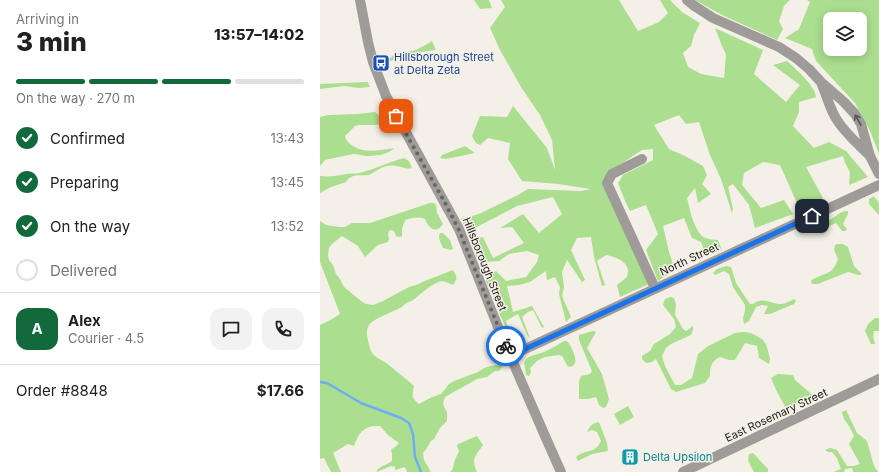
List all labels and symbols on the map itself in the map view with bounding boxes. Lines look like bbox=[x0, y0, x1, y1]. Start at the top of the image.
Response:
place label: Hillsborough Street at Delta Zeta bbox=[394, 50, 494, 77]
bus stop icon: Hillsborough Street at Delta Zeta bbox=[371, 53, 391, 73]
pin bbox=[379, 99, 413, 133]
one-way arrow bbox=[854, 114, 861, 126]
pin bbox=[795, 199, 829, 233]
street label: Hillsborough Street bbox=[460, 215, 510, 313]
street label: North Street bbox=[657, 239, 721, 279]
courier bbox=[486, 326, 526, 366]
street label: East Rosemary Street bbox=[723, 385, 830, 445]
building icon: Delta Upsilon bbox=[620, 447, 640, 467]
place label: Delta Upsilon bbox=[643, 450, 712, 464]

